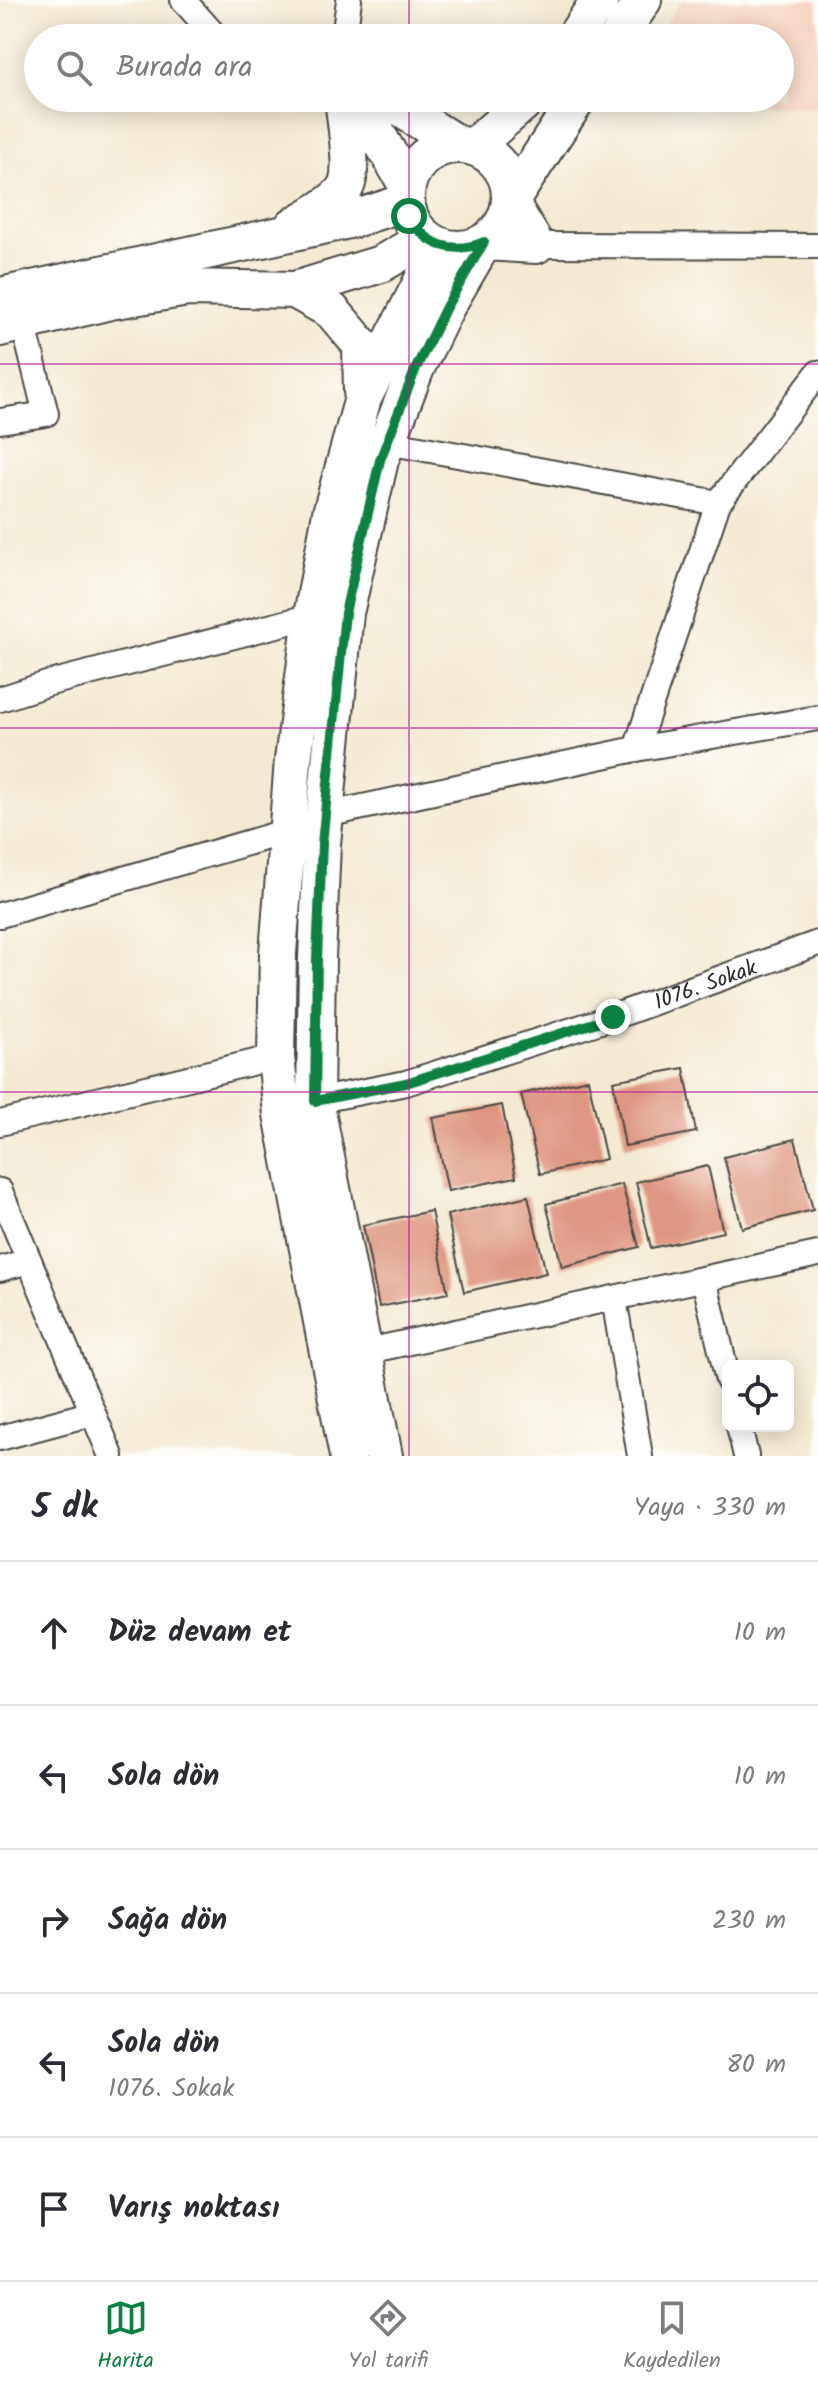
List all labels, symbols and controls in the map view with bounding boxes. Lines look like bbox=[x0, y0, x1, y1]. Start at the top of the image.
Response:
search box bbox=[24, 24, 794, 112]
text: Burada ara bbox=[116, 44, 253, 92]
icon: search bbox=[52, 46, 96, 90]
route start bbox=[391, 198, 427, 234]
street label: 1076. Sokak bbox=[650, 951, 763, 1021]
route end bbox=[595, 999, 631, 1035]
map controls bbox=[722, 1360, 794, 1432]
button: locate bbox=[722, 1360, 794, 1432]
text: 5 dk bbox=[32, 1481, 97, 1535]
text: Yaya · 330 m bbox=[634, 1487, 786, 1529]
text: Düz devam et bbox=[108, 1609, 291, 1657]
icon: ahead bbox=[32, 1611, 76, 1655]
text: 10 m bbox=[734, 1612, 786, 1654]
text: Sola dön bbox=[108, 1753, 219, 1801]
icon: left bbox=[32, 1755, 76, 1799]
text: 10 m bbox=[734, 1756, 786, 1798]
text: Sağa dön bbox=[108, 1897, 227, 1945]
icon: right bbox=[32, 1899, 76, 1943]
text: 230 m bbox=[712, 1900, 786, 1942]
text: Sola dön bbox=[108, 2020, 219, 2068]
icon: left bbox=[32, 2043, 76, 2087]
text: 80 m bbox=[726, 2044, 786, 2086]
text: 1076. Sokak bbox=[108, 2068, 234, 2110]
text: Varış noktası bbox=[108, 2185, 279, 2233]
icon: arrive bbox=[32, 2187, 76, 2231]
tab: Harita bbox=[97, 2296, 154, 2379]
tab: Yol tarifi bbox=[348, 2296, 428, 2379]
tab: Kaydedilen bbox=[623, 2296, 721, 2379]

